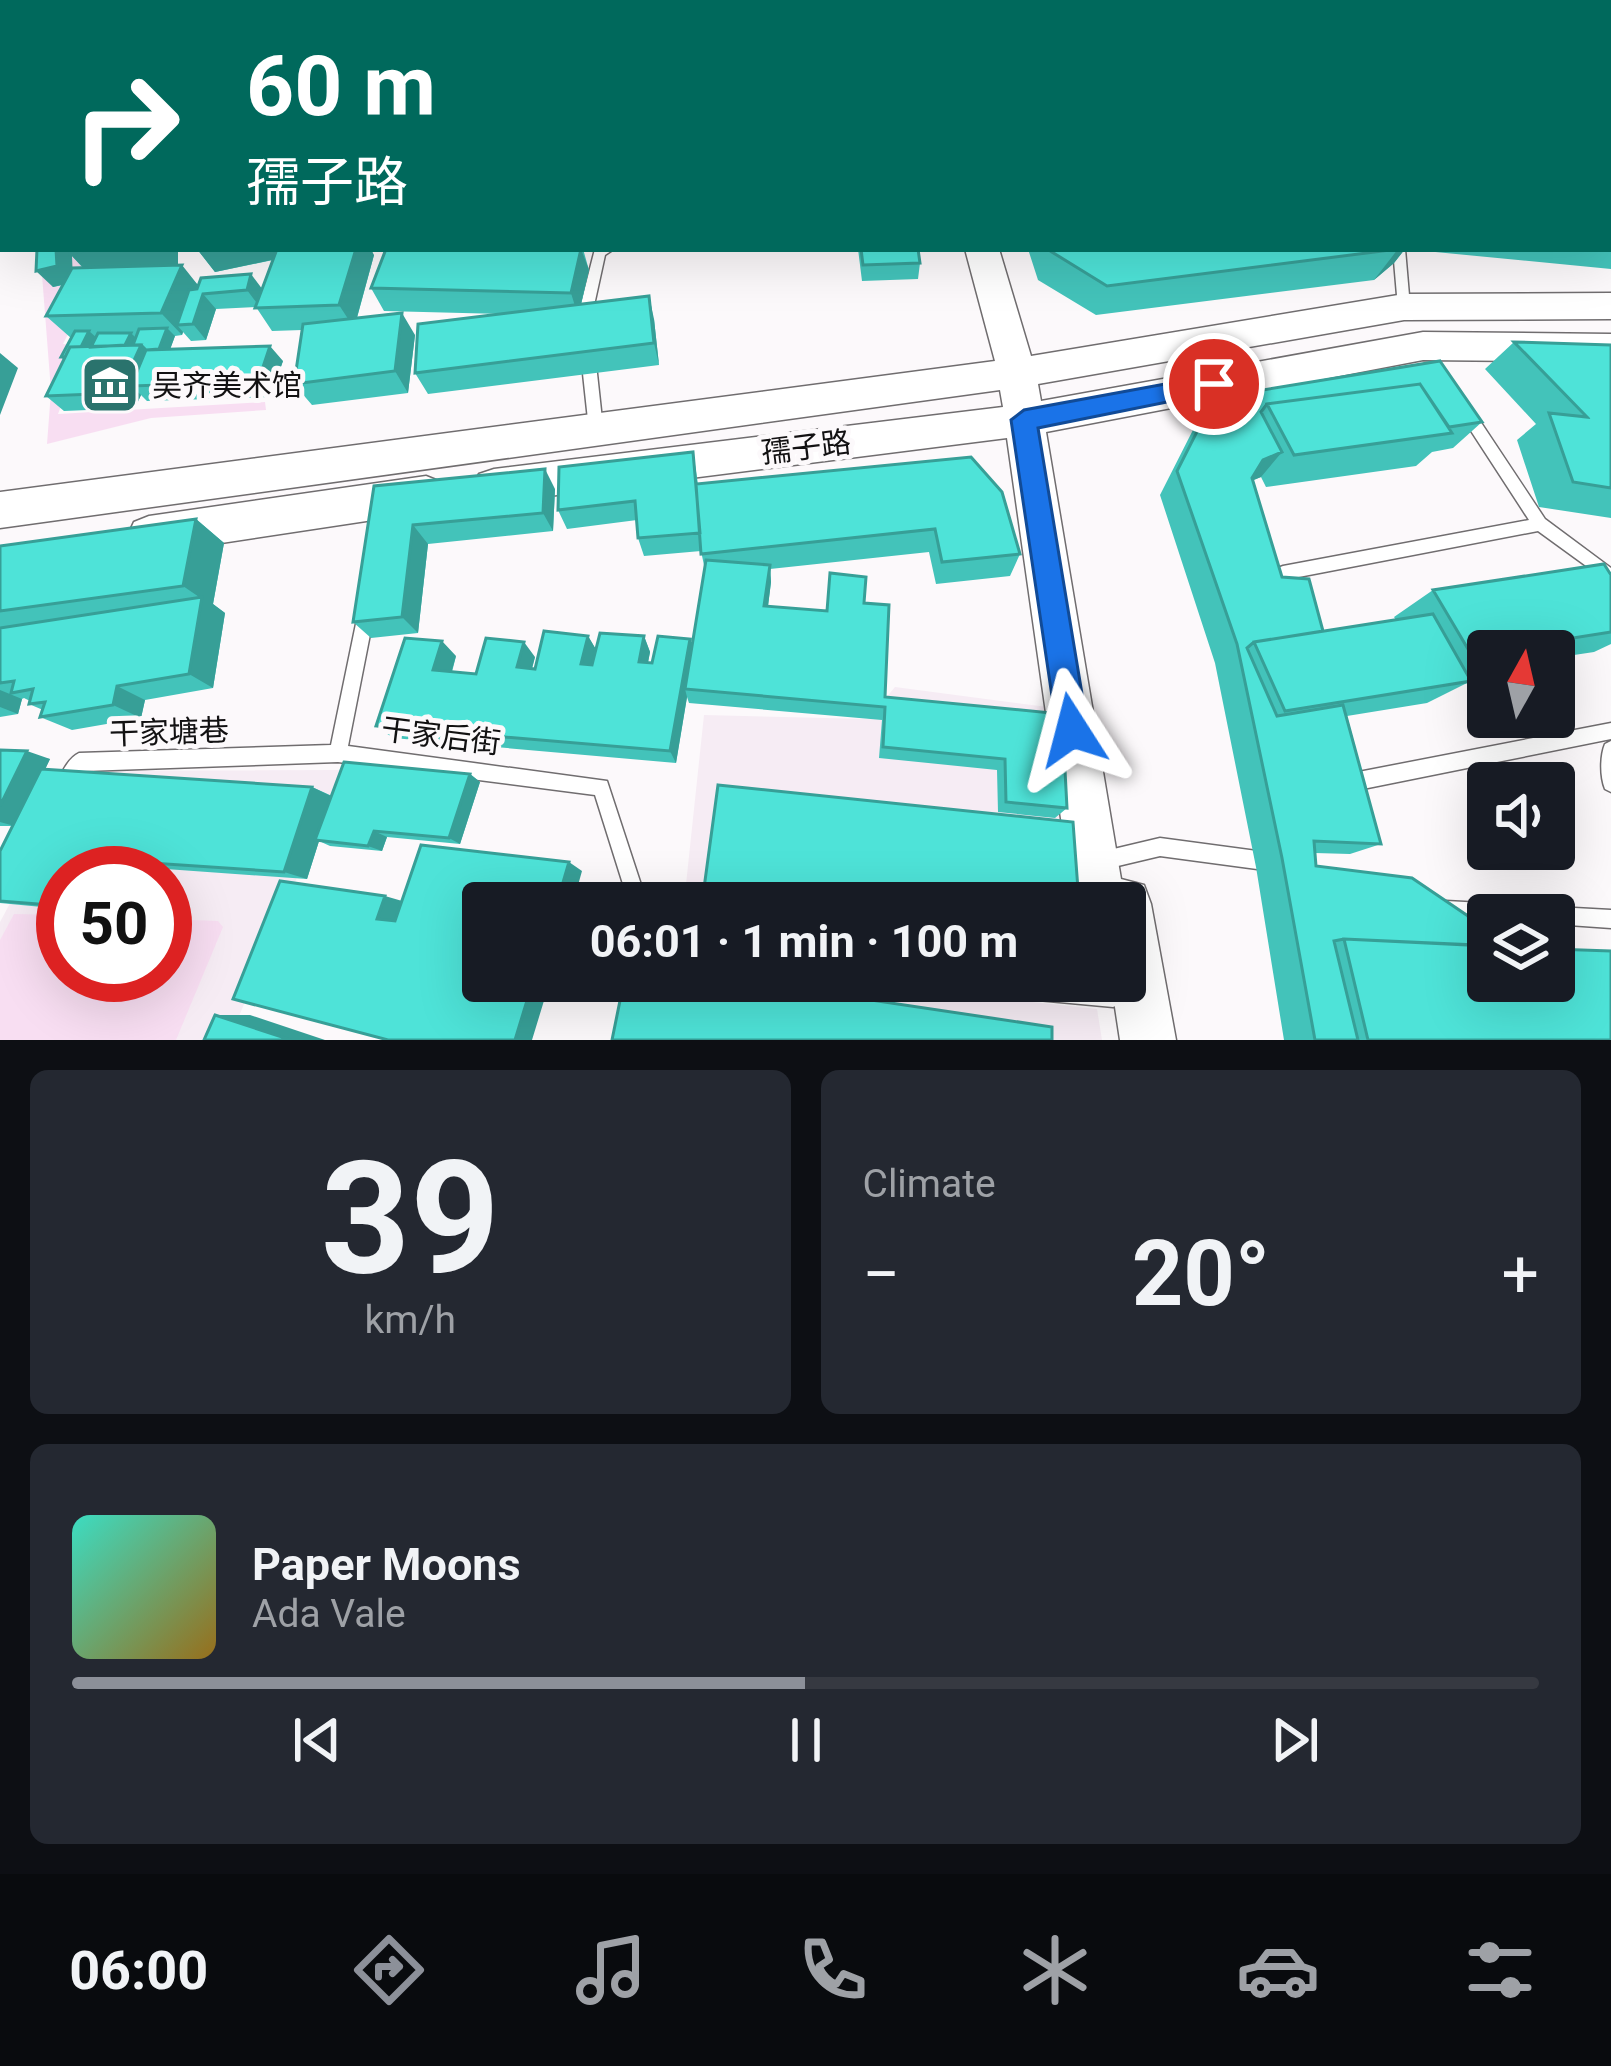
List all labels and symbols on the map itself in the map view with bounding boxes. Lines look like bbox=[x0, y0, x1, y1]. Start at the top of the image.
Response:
pin bbox=[1163, 333, 1265, 435]
museum icon: 吴齐美术馆 bbox=[79, 354, 141, 416]
place label: 吴齐美术馆 bbox=[152, 368, 302, 403]
street label: 孺子路 bbox=[759, 424, 853, 470]
north arrow bbox=[1467, 630, 1575, 738]
position arrow bbox=[1009, 667, 1135, 793]
street label: 干家后街 bbox=[379, 711, 503, 761]
street label: 干家塘巷 bbox=[108, 712, 230, 752]
speed limit sign: 50 bbox=[36, 846, 192, 1002]

